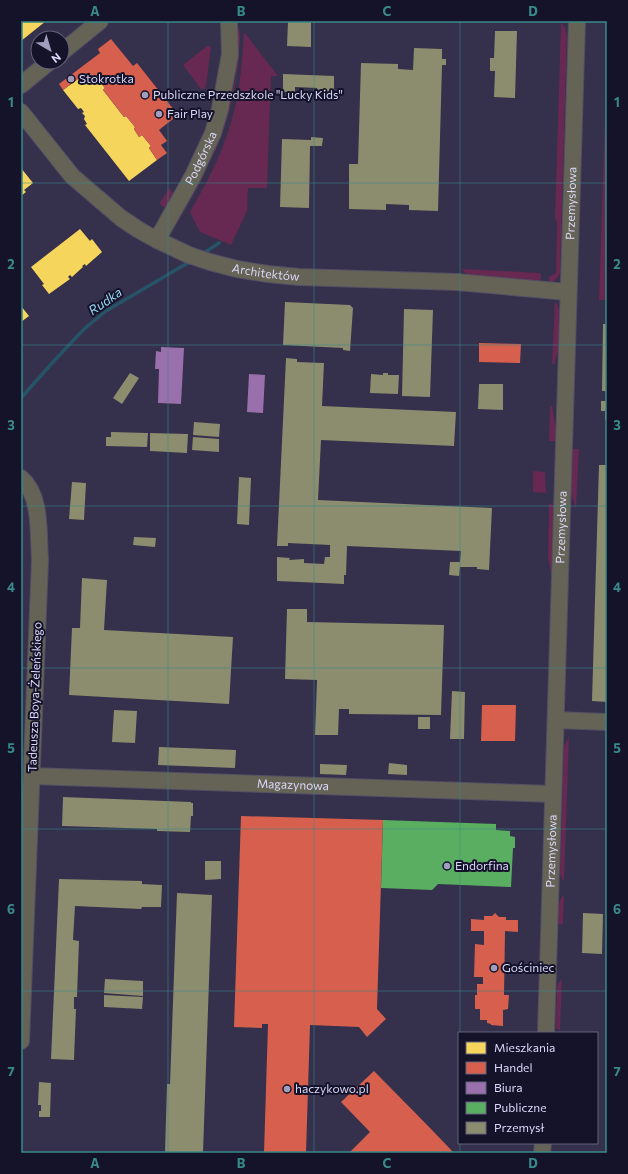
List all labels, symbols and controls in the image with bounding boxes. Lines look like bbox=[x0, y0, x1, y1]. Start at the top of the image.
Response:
text: A bbox=[90, 3, 100, 19]
text: B bbox=[237, 3, 246, 19]
text: C bbox=[383, 3, 392, 19]
text: D bbox=[528, 3, 538, 19]
north arrow bbox=[30, 30, 70, 70]
text: N bbox=[49, 51, 64, 66]
place label: Stokrotka bbox=[79, 71, 134, 85]
marker: Stokrotka bbox=[66, 74, 76, 84]
place label: Publiczne Przedszkole "Lucky Kids" bbox=[153, 87, 343, 101]
marker: Publiczne Przedszkole "Lucky Kids" bbox=[140, 90, 150, 100]
text: 1 bbox=[8, 94, 14, 110]
text: 1 bbox=[614, 94, 620, 110]
place label: Fair Play bbox=[167, 106, 213, 120]
marker: Fair Play bbox=[154, 109, 164, 119]
street label: Podgórska bbox=[181, 129, 219, 187]
street label: Przemysłowa bbox=[562, 167, 579, 240]
text: 2 bbox=[7, 256, 15, 272]
text: 2 bbox=[613, 256, 621, 272]
street label: Architektów bbox=[231, 260, 301, 283]
water label: Rudka bbox=[85, 284, 125, 318]
text: 3 bbox=[7, 417, 15, 433]
text: 3 bbox=[613, 417, 621, 433]
street label: Przemysłowa bbox=[552, 491, 569, 564]
text: 4 bbox=[7, 579, 15, 595]
text: 4 bbox=[613, 579, 621, 595]
street label: Tadeusza Boya-Żeleńskiego bbox=[24, 622, 44, 772]
text: 5 bbox=[7, 740, 15, 756]
text: 5 bbox=[613, 740, 621, 756]
street label: Magazynowa bbox=[257, 776, 329, 792]
street label: Przemysłowa bbox=[542, 814, 559, 888]
place label: Endorfina bbox=[455, 858, 509, 872]
marker: Endorfina bbox=[442, 861, 452, 871]
text: 6 bbox=[7, 901, 15, 917]
text: 6 bbox=[613, 901, 621, 917]
place label: Gościniec bbox=[502, 960, 555, 974]
marker: Gościniec bbox=[489, 963, 499, 973]
legend bbox=[458, 1032, 598, 1144]
text: Mieszkania bbox=[494, 1040, 555, 1054]
text: Handel bbox=[494, 1060, 532, 1074]
text: 7 bbox=[7, 1063, 15, 1079]
text: 7 bbox=[613, 1063, 621, 1079]
text: Biura bbox=[494, 1080, 522, 1094]
place label: haczykowo.pl bbox=[295, 1081, 369, 1095]
marker: haczykowo.pl bbox=[282, 1084, 292, 1094]
text: Publiczne bbox=[494, 1100, 547, 1114]
text: Przemysł bbox=[494, 1120, 545, 1134]
text: A bbox=[90, 1155, 100, 1171]
text: B bbox=[237, 1155, 246, 1171]
text: C bbox=[383, 1155, 392, 1171]
text: D bbox=[528, 1155, 538, 1171]

